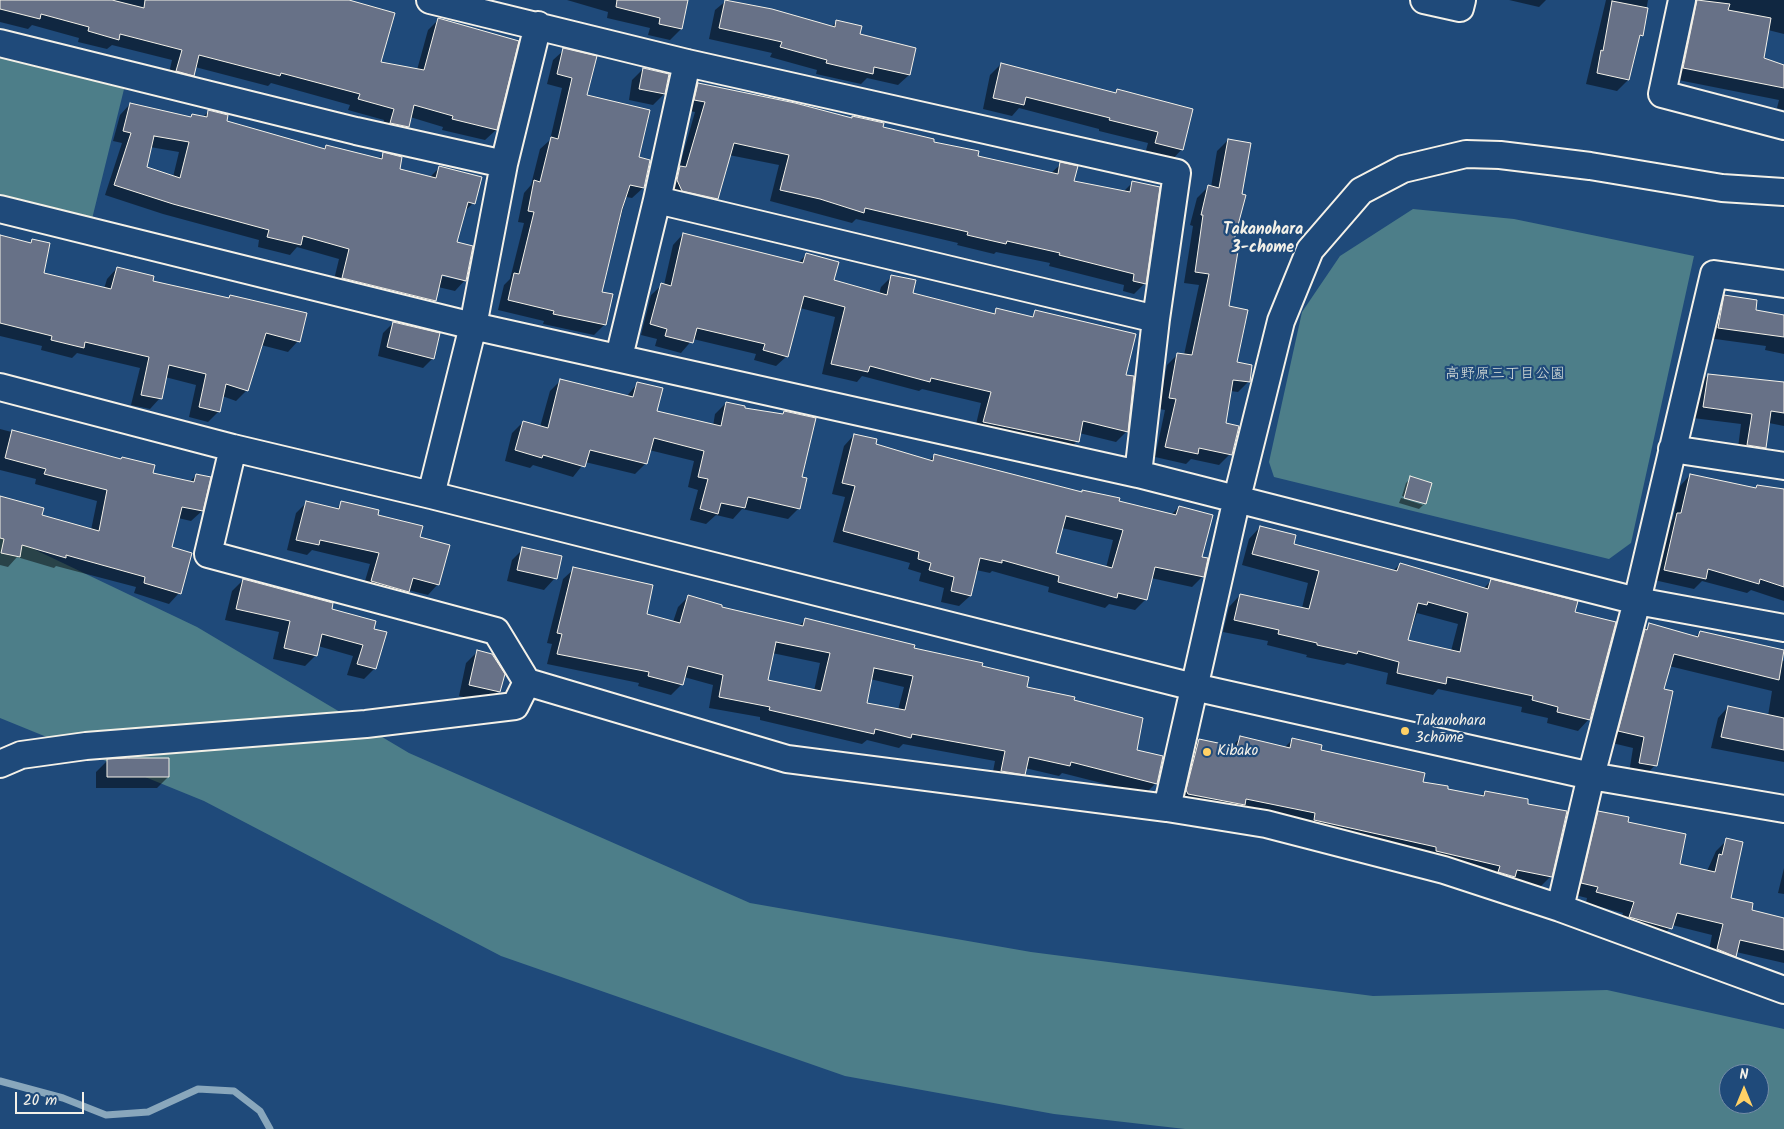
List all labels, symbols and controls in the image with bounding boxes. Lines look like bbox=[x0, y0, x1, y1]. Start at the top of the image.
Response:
district label: Takanohara 3-chome bbox=[1223, 221, 1303, 259]
park label: 高野原三丁目公園 bbox=[1445, 366, 1565, 384]
place label: Takanohara 3chōme bbox=[1415, 713, 1486, 748]
marker: Takanohara 3chōme bbox=[1399, 725, 1411, 737]
place label: Kibako bbox=[1217, 743, 1258, 761]
marker: Kibako bbox=[1201, 746, 1213, 758]
north arrow bbox=[1719, 1064, 1769, 1114]
text: N bbox=[1740, 1064, 1748, 1086]
scale bar bbox=[18, 1082, 86, 1114]
text: 20 m bbox=[23, 1089, 57, 1113]

